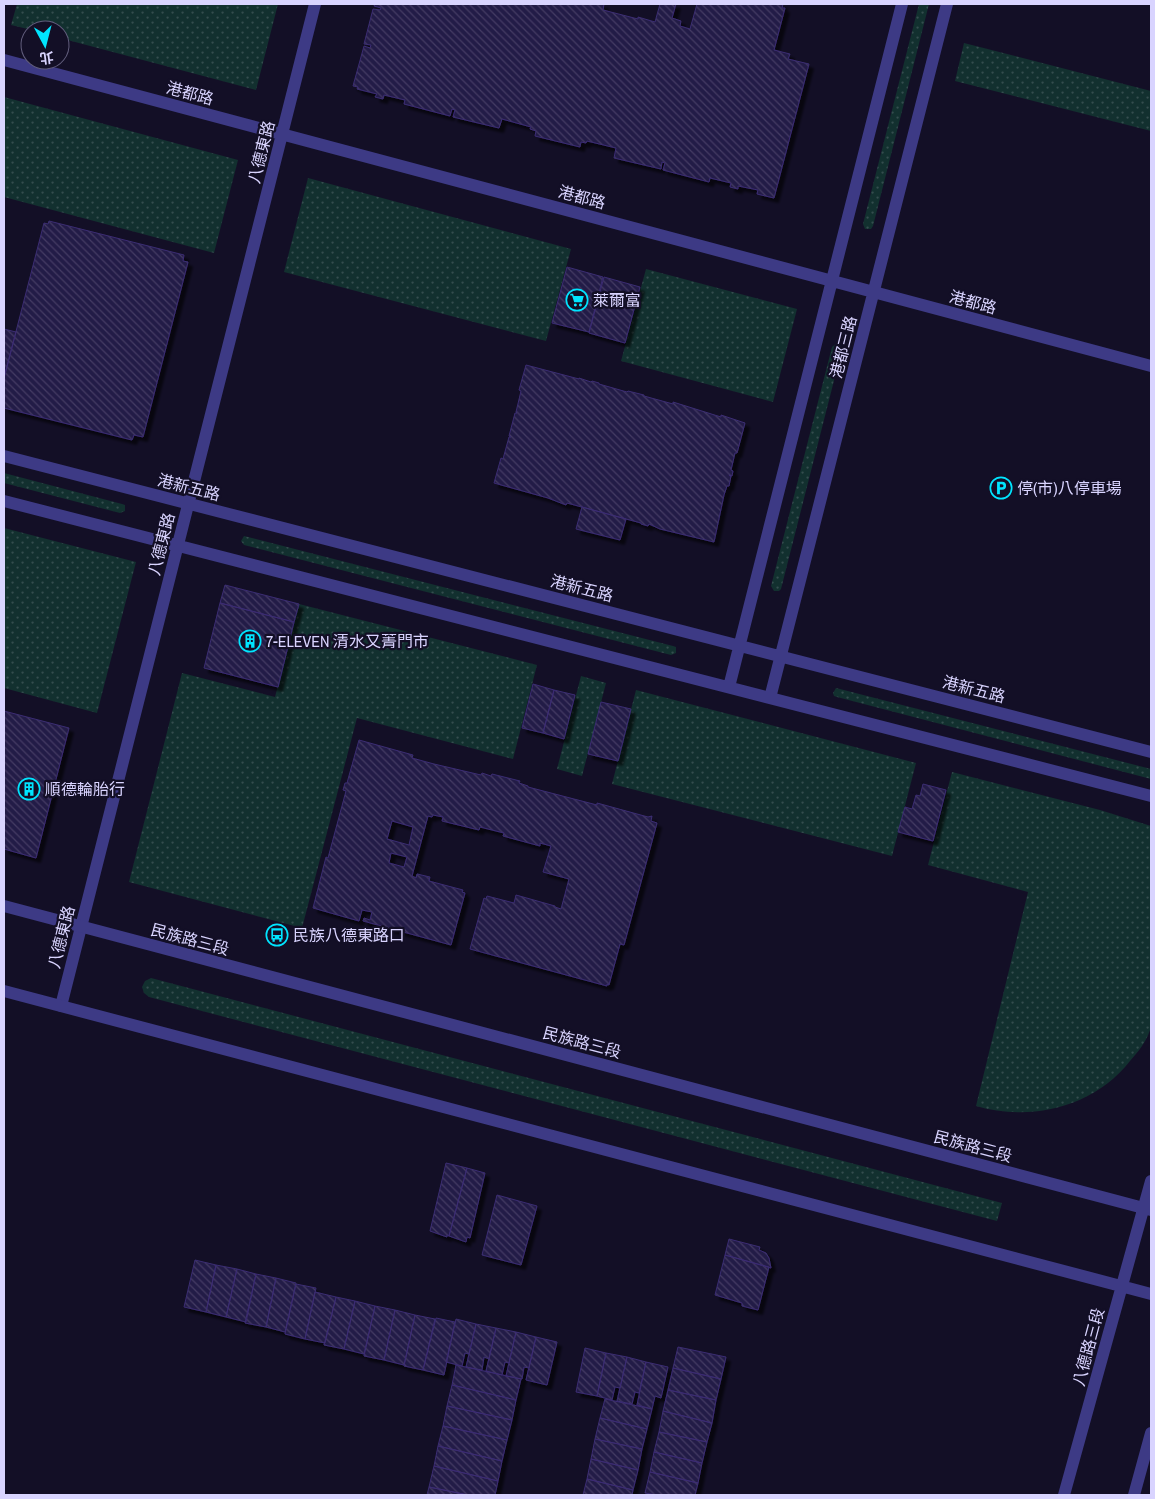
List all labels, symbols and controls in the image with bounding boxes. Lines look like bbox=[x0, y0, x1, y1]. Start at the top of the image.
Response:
north arrow bbox=[20, 20, 70, 70]
text: 北 bbox=[39, 48, 55, 68]
street label: 港都路 bbox=[164, 76, 216, 110]
street label: 八德東路 bbox=[243, 118, 279, 186]
street label: 港都路 bbox=[556, 180, 608, 214]
street label: 港都路 bbox=[947, 285, 999, 319]
supermarket icon: 萊爾富 bbox=[565, 288, 589, 312]
place label: 萊爾富 bbox=[593, 289, 641, 311]
street label: 港都三路 bbox=[825, 313, 861, 381]
street label: 港新五路 bbox=[155, 469, 223, 505]
parking icon: 停(市)八停車場 bbox=[989, 476, 1013, 500]
place label: 停(市)八停車場 bbox=[1017, 477, 1122, 499]
street label: 八德東路 bbox=[143, 510, 179, 578]
street label: 港新五路 bbox=[548, 570, 616, 606]
building icon: 7-ELEVEN 清水又菁門市 bbox=[238, 629, 262, 653]
place label: 7-ELEVEN 清水又菁門市 bbox=[266, 630, 429, 652]
street label: 港新五路 bbox=[940, 671, 1008, 707]
building icon: 順德輪胎行 bbox=[17, 777, 41, 801]
place label: 順德輪胎行 bbox=[45, 778, 125, 800]
street label: 八德東路 bbox=[43, 903, 79, 971]
street label: 民族路三段 bbox=[149, 918, 231, 960]
bus stop icon: 民族八德東路口 bbox=[265, 923, 289, 947]
place label: 民族八德東路口 bbox=[293, 924, 405, 946]
street label: 民族路三段 bbox=[541, 1021, 623, 1063]
street label: 民族路三段 bbox=[932, 1125, 1014, 1167]
street label: 八德路三段 bbox=[1067, 1306, 1109, 1388]

